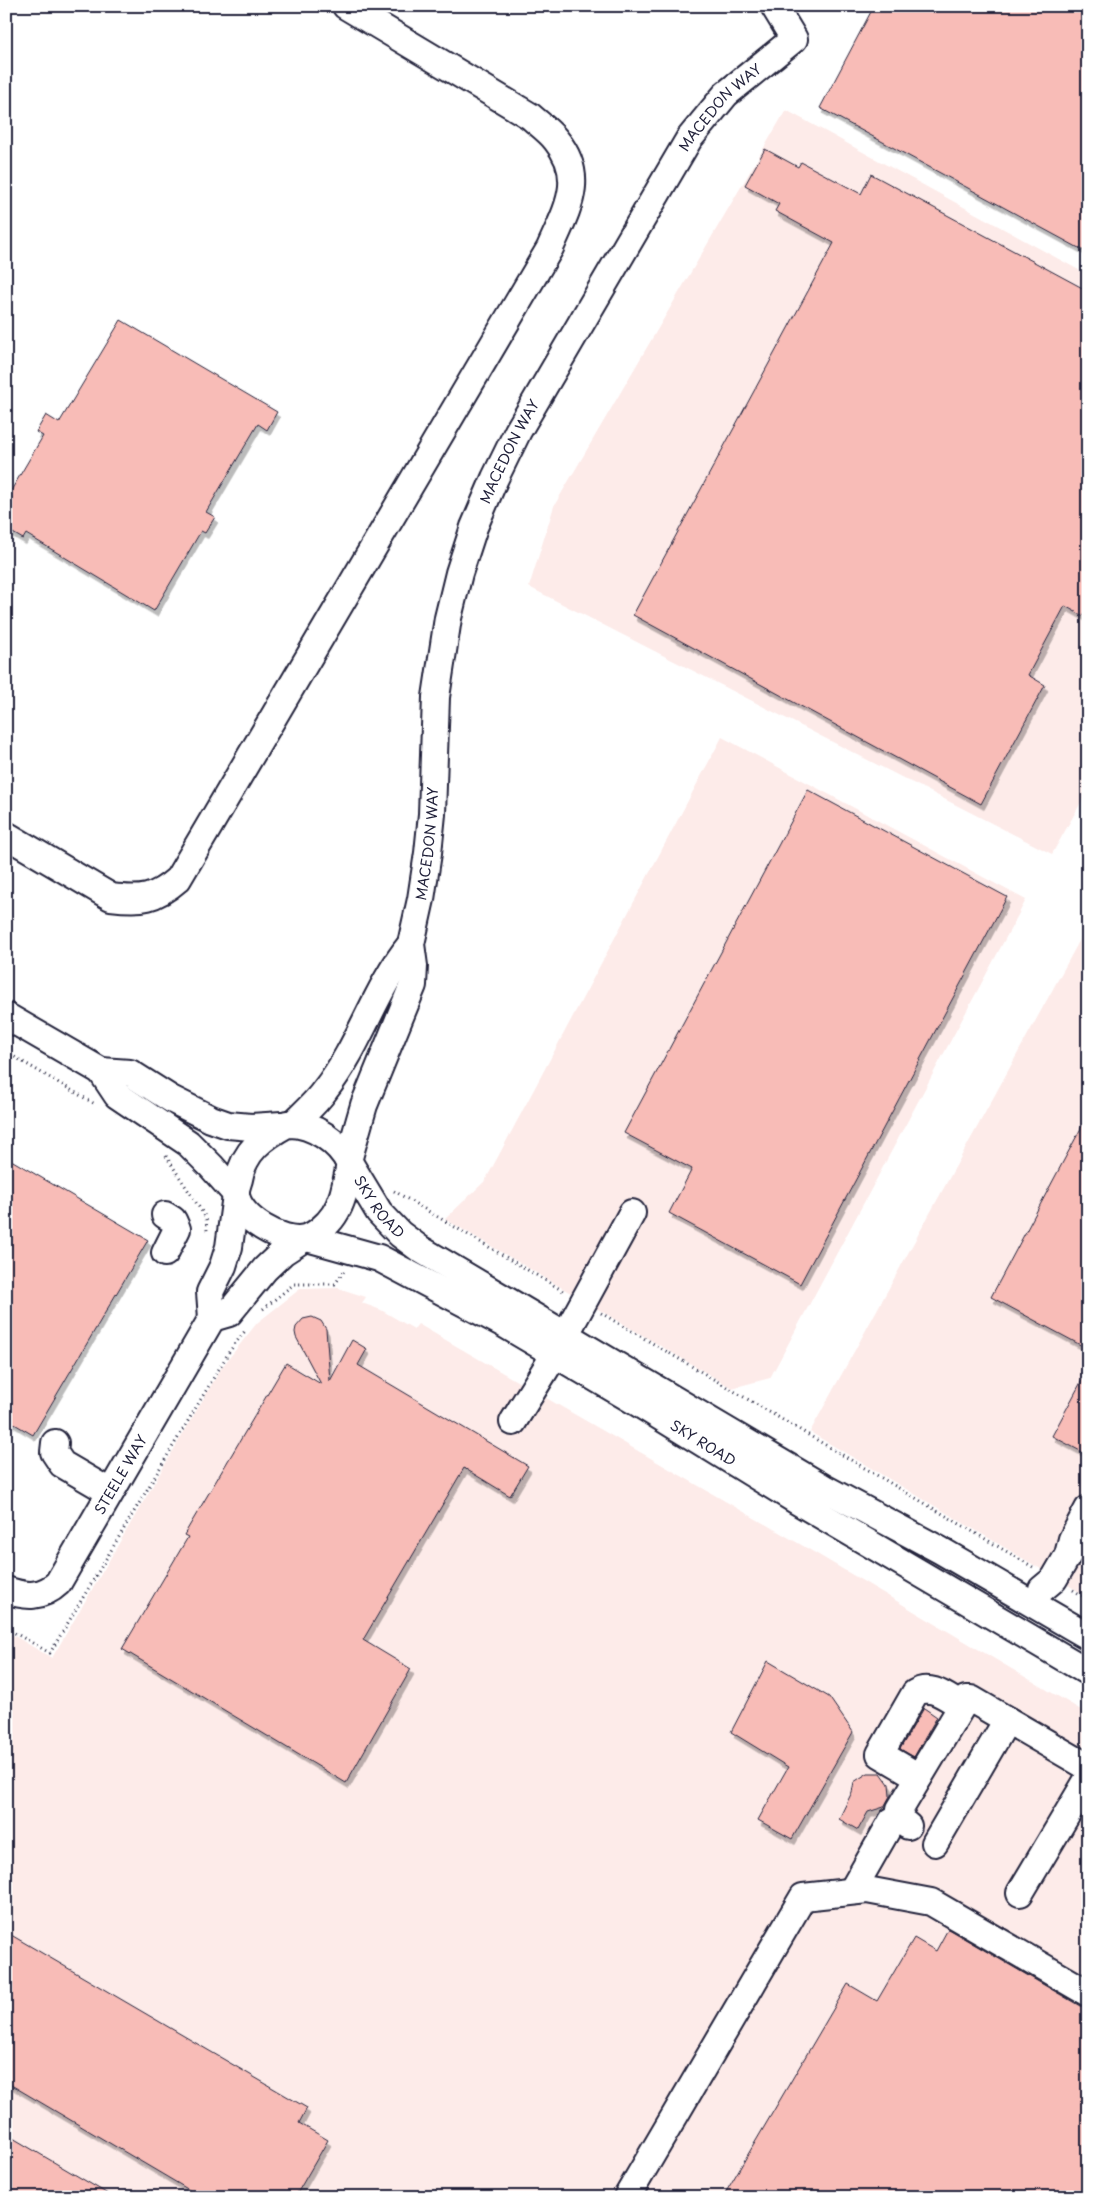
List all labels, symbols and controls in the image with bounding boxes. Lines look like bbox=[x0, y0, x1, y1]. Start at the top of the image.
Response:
street label: MACEDON WAY bbox=[673, 58, 766, 155]
street label: MACEDON WAY bbox=[474, 395, 544, 507]
street label: MACEDON WAY bbox=[410, 787, 443, 902]
street label: SKY ROAD bbox=[349, 1171, 410, 1243]
street label: SKY ROAD bbox=[666, 1414, 740, 1471]
street label: STEELE WAY bbox=[89, 1431, 152, 1518]

